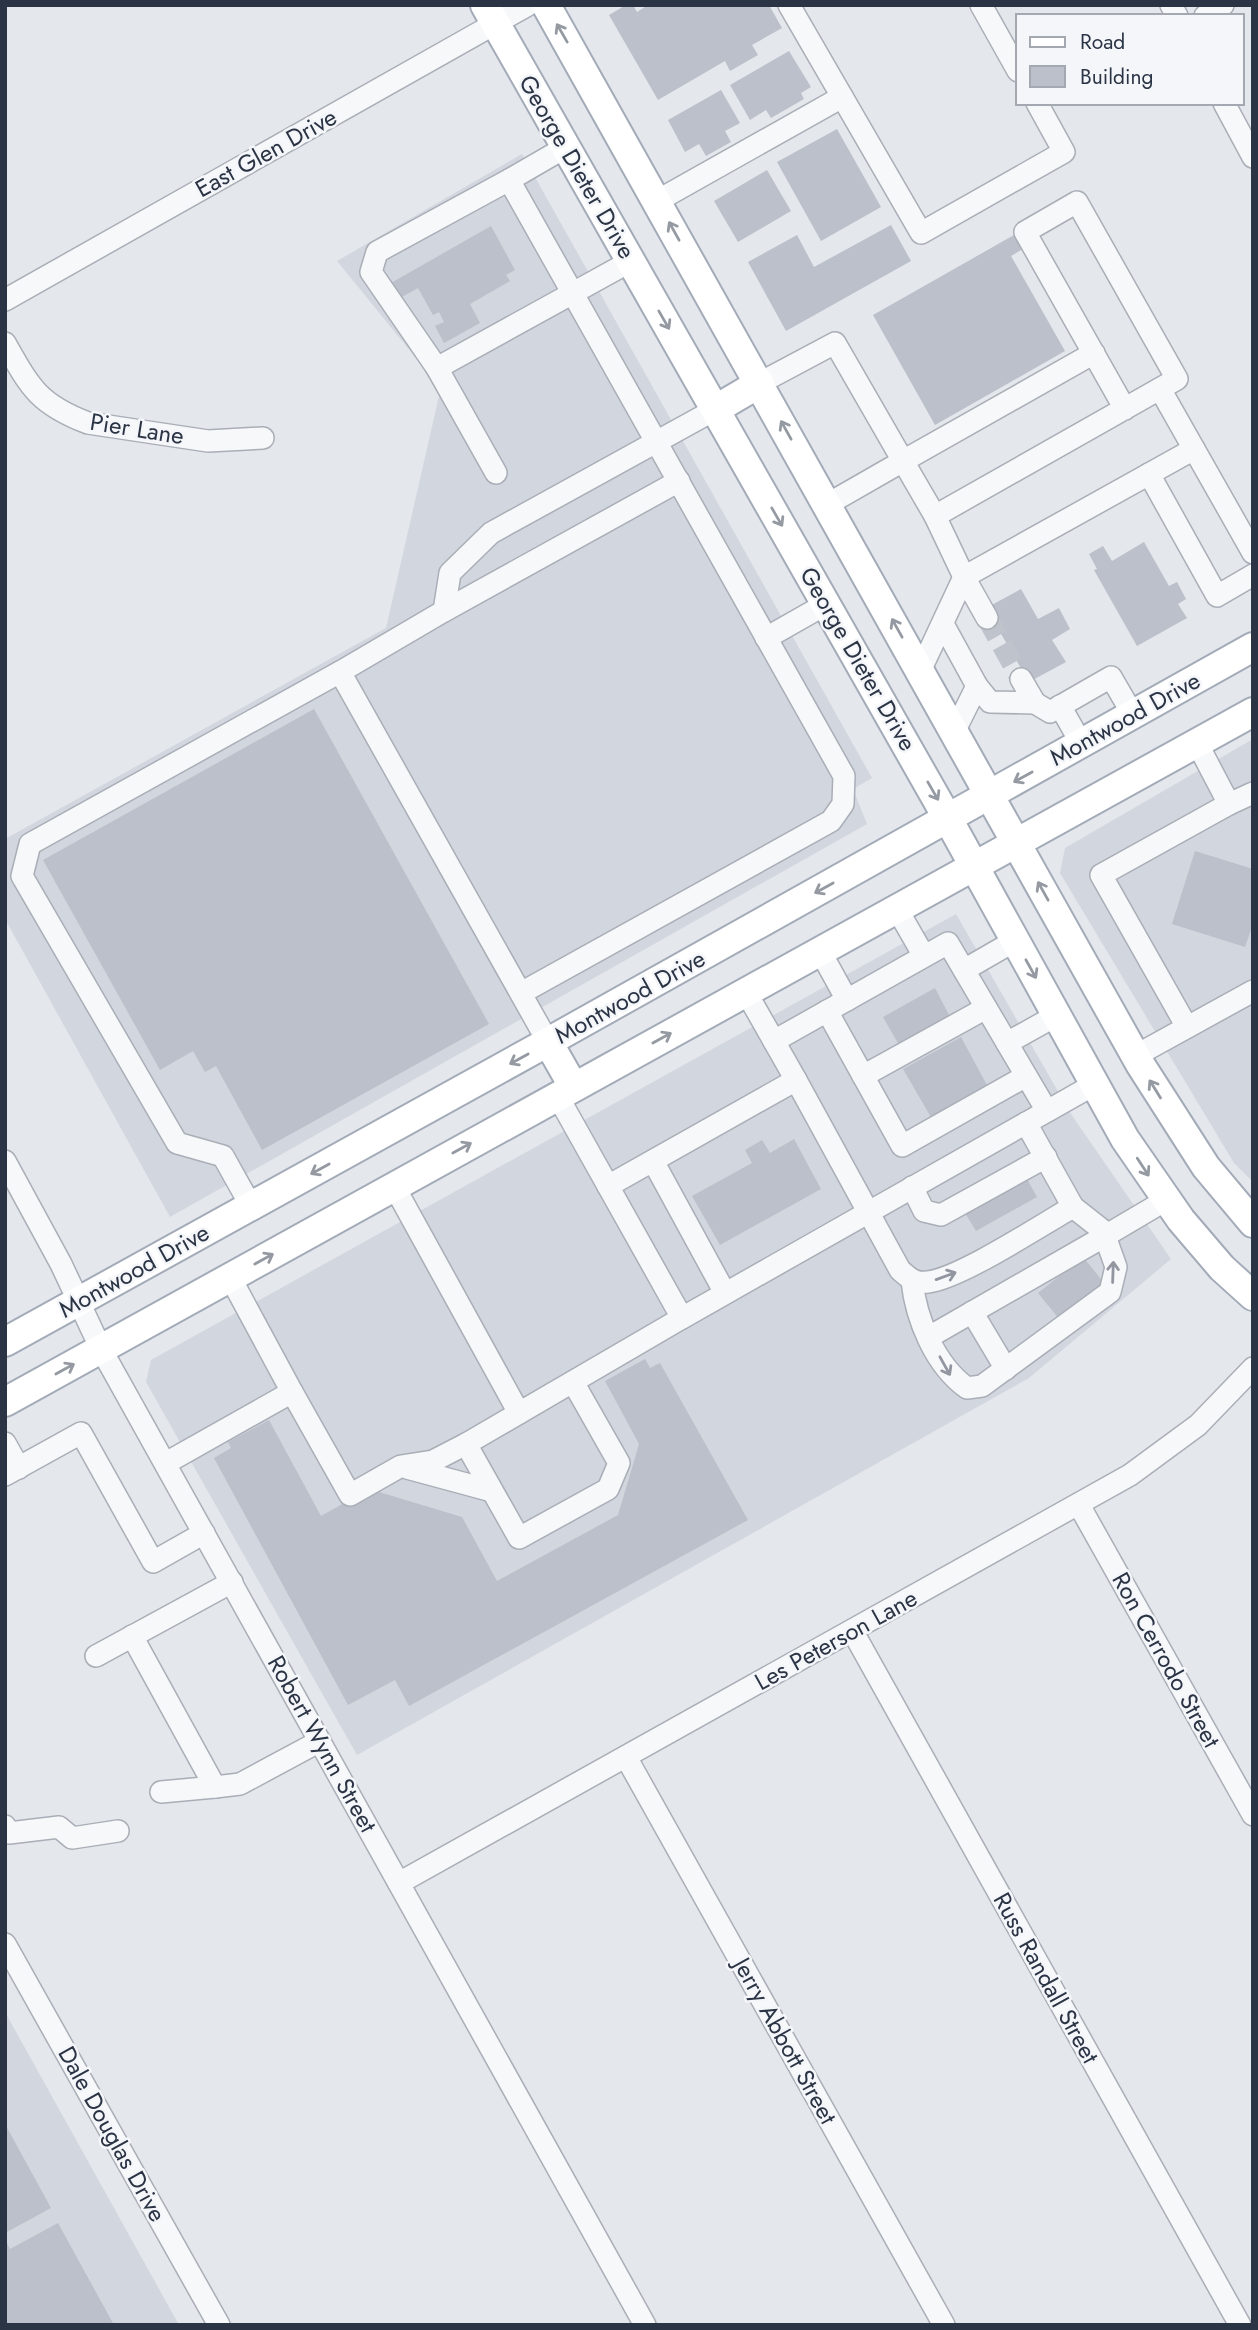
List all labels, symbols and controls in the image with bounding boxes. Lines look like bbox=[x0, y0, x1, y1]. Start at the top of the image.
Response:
legend bbox=[1016, 14, 1244, 105]
one-way arrow bbox=[555, 24, 569, 44]
text: Road bbox=[1080, 27, 1125, 57]
text: Building bbox=[1080, 62, 1153, 92]
street label: George Dieter Drive bbox=[511, 68, 644, 265]
street label: East Glen Drive bbox=[189, 99, 343, 206]
one-way arrow bbox=[667, 222, 681, 242]
one-way arrow bbox=[657, 309, 671, 329]
street label: Pier Lane bbox=[88, 404, 186, 453]
one-way arrow bbox=[779, 420, 793, 440]
one-way arrow bbox=[770, 507, 784, 527]
street label: George Dieter Drive bbox=[792, 560, 925, 757]
one-way arrow bbox=[890, 619, 904, 639]
street label: Montwood Drive bbox=[1043, 663, 1206, 774]
one-way arrow bbox=[1013, 770, 1033, 784]
one-way arrow bbox=[927, 780, 940, 801]
one-way arrow bbox=[815, 881, 835, 895]
one-way arrow bbox=[1036, 881, 1049, 902]
street label: Montwood Drive bbox=[548, 941, 711, 1052]
one-way arrow bbox=[1025, 958, 1039, 978]
one-way arrow bbox=[651, 1031, 671, 1045]
one-way arrow bbox=[509, 1052, 529, 1066]
one-way arrow bbox=[1148, 1079, 1162, 1099]
one-way arrow bbox=[452, 1141, 472, 1155]
one-way arrow bbox=[1137, 1156, 1151, 1176]
one-way arrow bbox=[310, 1162, 330, 1176]
street label: Montwood Drive bbox=[52, 1215, 215, 1326]
one-way arrow bbox=[253, 1251, 273, 1265]
one-way arrow bbox=[1106, 1260, 1120, 1283]
one-way arrow bbox=[934, 1269, 956, 1281]
one-way arrow bbox=[938, 1355, 952, 1375]
one-way arrow bbox=[54, 1362, 75, 1375]
street label: Ron Cerrodo Street bbox=[1104, 1566, 1229, 1754]
street label: Les Peterson Lane bbox=[748, 1580, 923, 1699]
street label: Robert Wynn Street bbox=[259, 1649, 386, 1839]
street label: Russ Randall Street bbox=[985, 1886, 1108, 2070]
street label: Jerry Abbott Street bbox=[724, 1949, 846, 2131]
street label: Dale Douglas Drive bbox=[50, 2040, 175, 2228]

